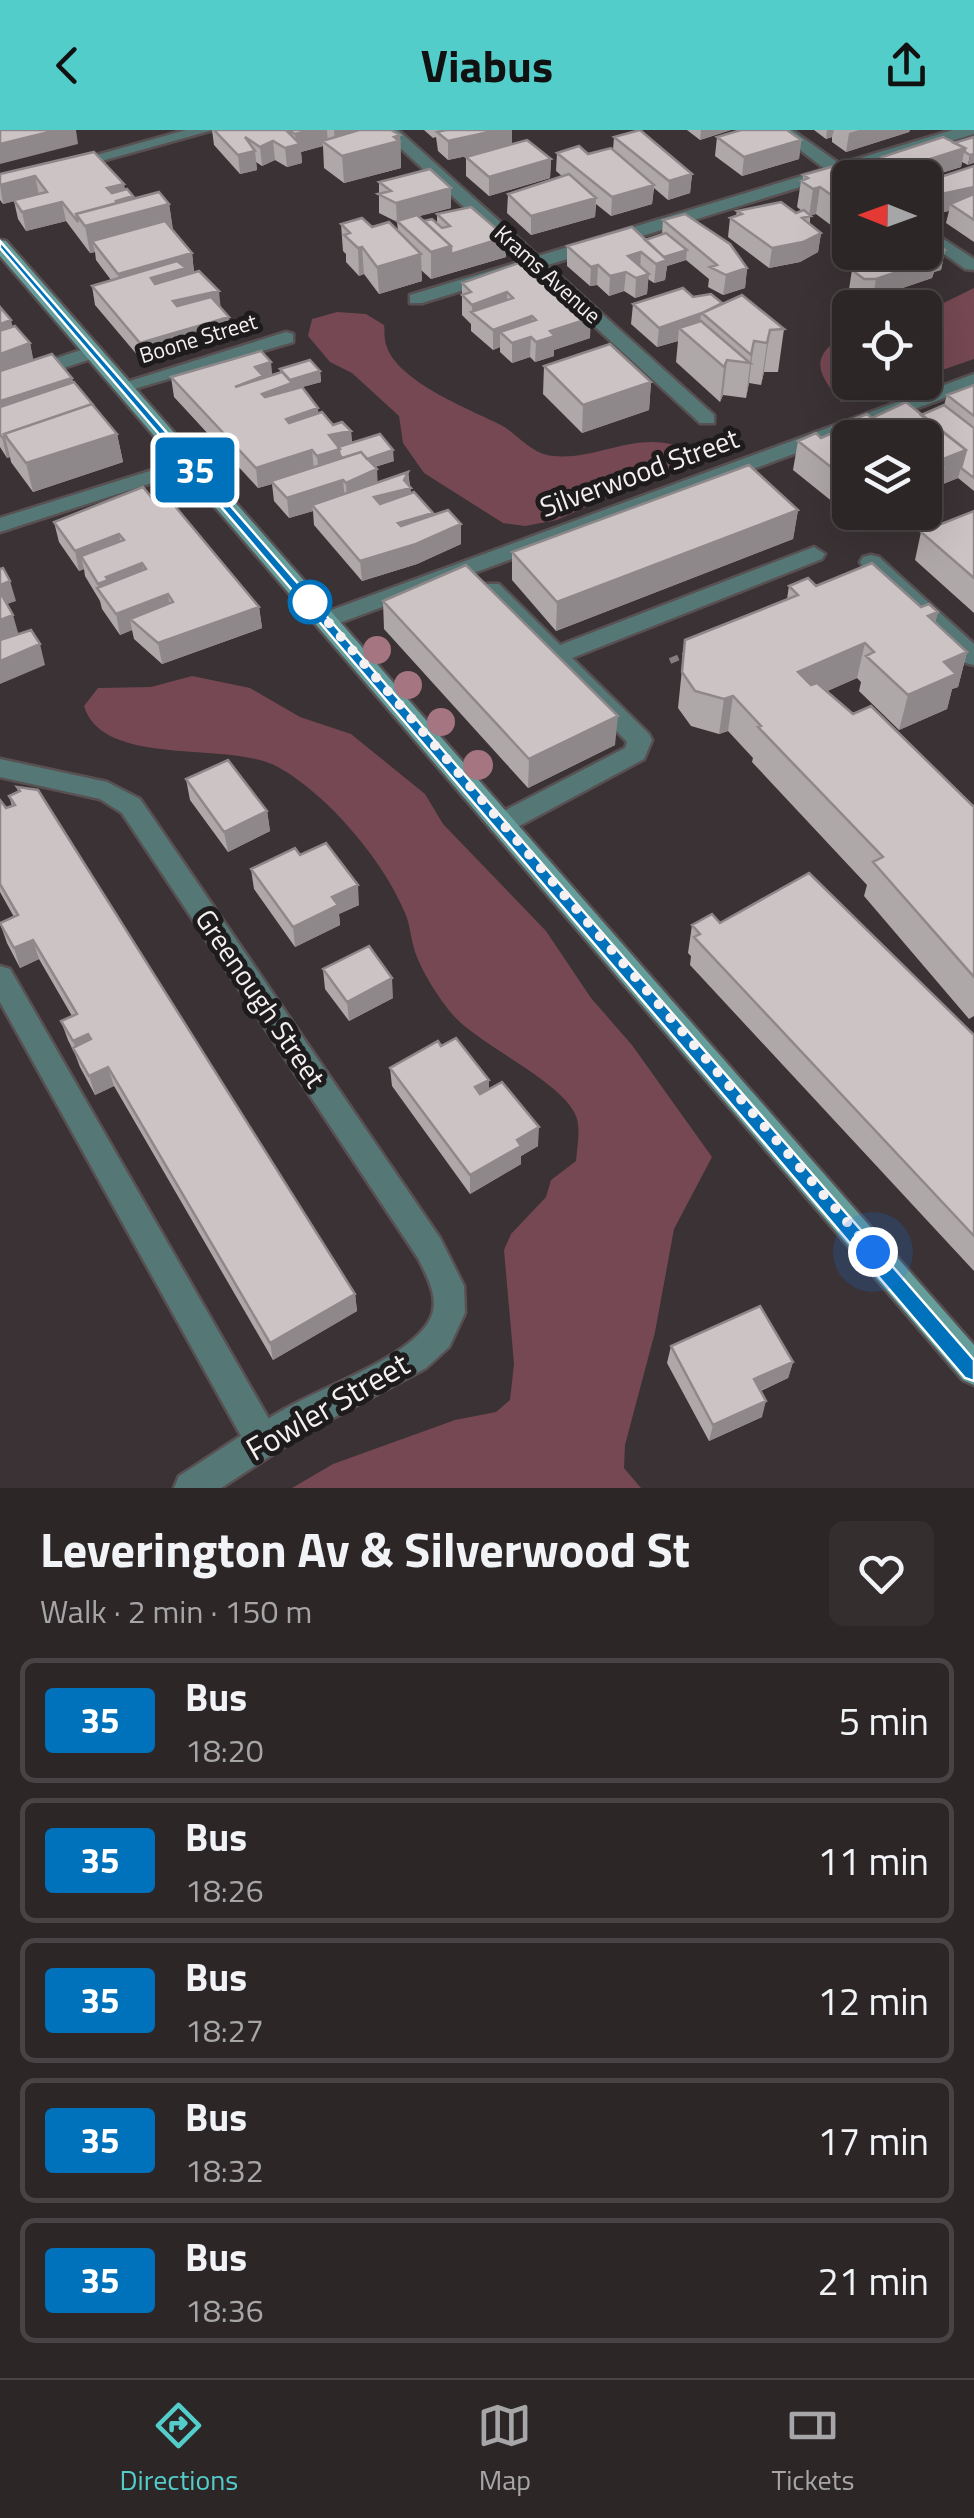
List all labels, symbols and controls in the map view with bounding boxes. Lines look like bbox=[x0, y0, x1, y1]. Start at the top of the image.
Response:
text: Viabus bbox=[421, 31, 553, 99]
icon: back bbox=[40, 38, 95, 93]
icon: share bbox=[879, 38, 934, 93]
north arrow bbox=[832, 160, 942, 270]
map controls bbox=[832, 160, 942, 530]
street label: Krams Avenue bbox=[487, 217, 609, 331]
button: locate bbox=[832, 290, 942, 400]
street label: Boone Street bbox=[135, 304, 261, 372]
street label: Silverwood Street bbox=[534, 416, 745, 528]
button: layers bbox=[832, 420, 942, 530]
line badge: 35 bbox=[150, 438, 240, 502]
text: 35 bbox=[175, 443, 215, 497]
unlabelled marker bbox=[289, 581, 331, 623]
street label: Greenough Street bbox=[185, 900, 337, 1096]
your location bbox=[848, 1227, 898, 1277]
street label: Fowler Street bbox=[236, 1340, 418, 1472]
text: Leverington Av & Silverwood St bbox=[40, 1513, 690, 1586]
button: heart bbox=[829, 1521, 934, 1626]
text: Walk · 2 min · 150 m bbox=[40, 1587, 312, 1635]
text: Bus bbox=[185, 1668, 247, 1726]
text: 5 min bbox=[839, 1692, 929, 1750]
text: 35 bbox=[80, 1693, 120, 1747]
text: 18:20 bbox=[185, 1726, 264, 1774]
text: Bus bbox=[185, 1808, 247, 1866]
text: 11 min bbox=[818, 1832, 929, 1890]
text: 35 bbox=[80, 1833, 120, 1887]
text: 18:26 bbox=[185, 1866, 264, 1914]
text: Bus bbox=[185, 1948, 247, 2006]
text: 12 min bbox=[818, 1972, 929, 2030]
text: 35 bbox=[80, 1973, 120, 2027]
text: 18:27 bbox=[185, 2006, 264, 2054]
text: Bus bbox=[185, 2088, 247, 2146]
text: 17 min bbox=[818, 2112, 929, 2170]
text: 35 bbox=[80, 2113, 120, 2167]
text: 18:32 bbox=[185, 2146, 264, 2194]
text: Bus bbox=[185, 2228, 247, 2286]
text: 21 min bbox=[818, 2252, 929, 2310]
text: 35 bbox=[80, 2253, 120, 2307]
text: 18:36 bbox=[185, 2286, 264, 2334]
tab: Directions bbox=[120, 2398, 238, 2501]
tab: Map bbox=[477, 2398, 532, 2501]
tab: Tickets bbox=[771, 2398, 854, 2501]

